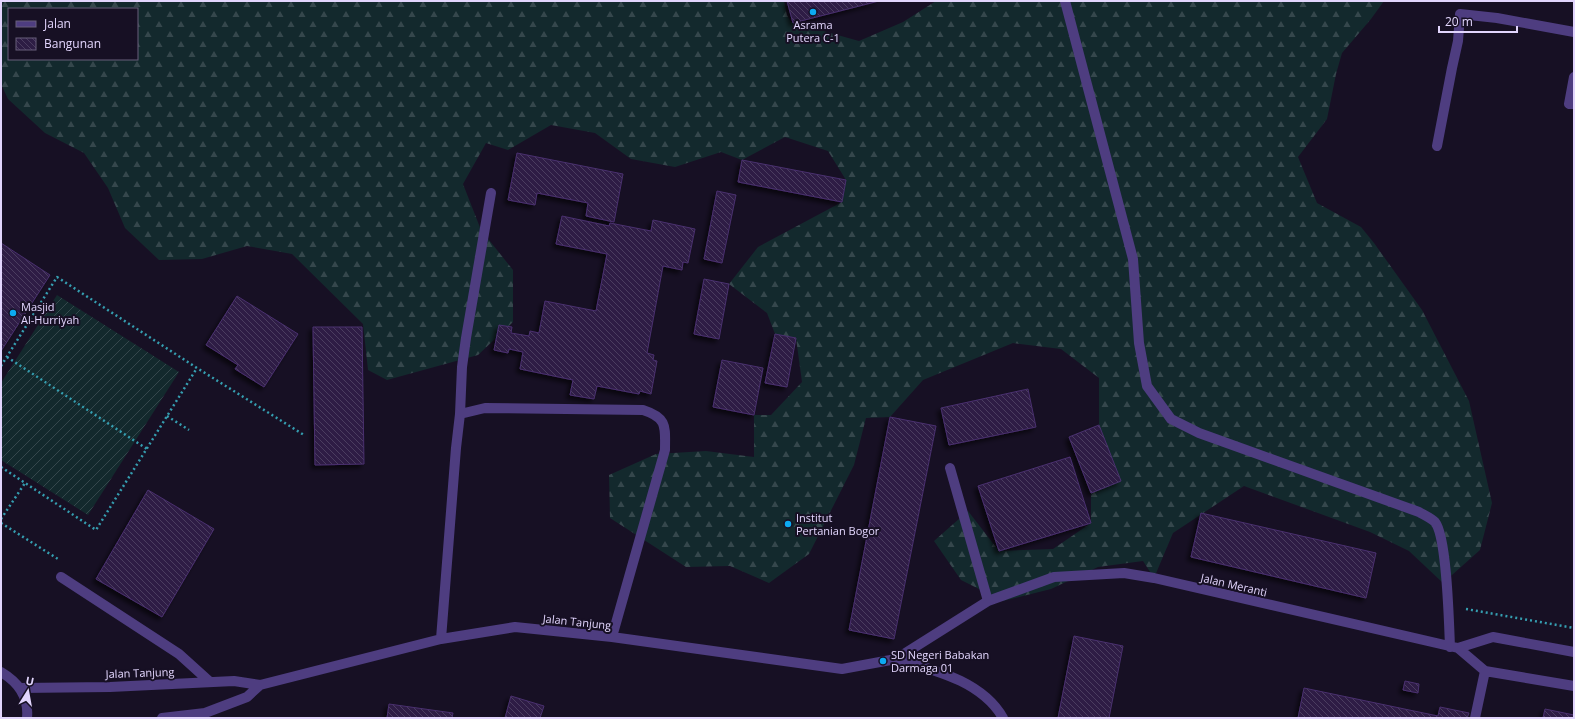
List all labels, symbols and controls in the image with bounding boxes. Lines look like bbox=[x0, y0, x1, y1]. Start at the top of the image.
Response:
marker: Asrama Putera C-1 bbox=[808, 7, 818, 17]
legend bbox=[8, 8, 138, 60]
scale bar bbox=[1439, 8, 1517, 34]
text: 20 m bbox=[1445, 13, 1473, 30]
text: Jalan bbox=[43, 15, 71, 32]
place label: Asrama Putera C-1 bbox=[786, 17, 840, 45]
text: Bangunan bbox=[44, 35, 101, 52]
place label: Masjid Al-Hurriyah bbox=[21, 299, 79, 327]
marker: Masjid Al-Hurriyah bbox=[8, 308, 18, 318]
place label: Institut Pertanian Bogor bbox=[796, 510, 880, 538]
marker: Institut Pertanian Bogor bbox=[783, 519, 793, 529]
street label: Jalan Meranti bbox=[1198, 569, 1269, 599]
street label: Jalan Tanjung bbox=[541, 610, 612, 633]
place label: SD Negeri Babakan Darmaga 01 bbox=[891, 647, 989, 675]
marker: SD Negeri Babakan Darmaga 01 bbox=[878, 656, 888, 666]
street label: Jalan Tanjung bbox=[104, 664, 175, 681]
north arrow bbox=[8, 671, 48, 711]
text: U bbox=[24, 673, 36, 689]

